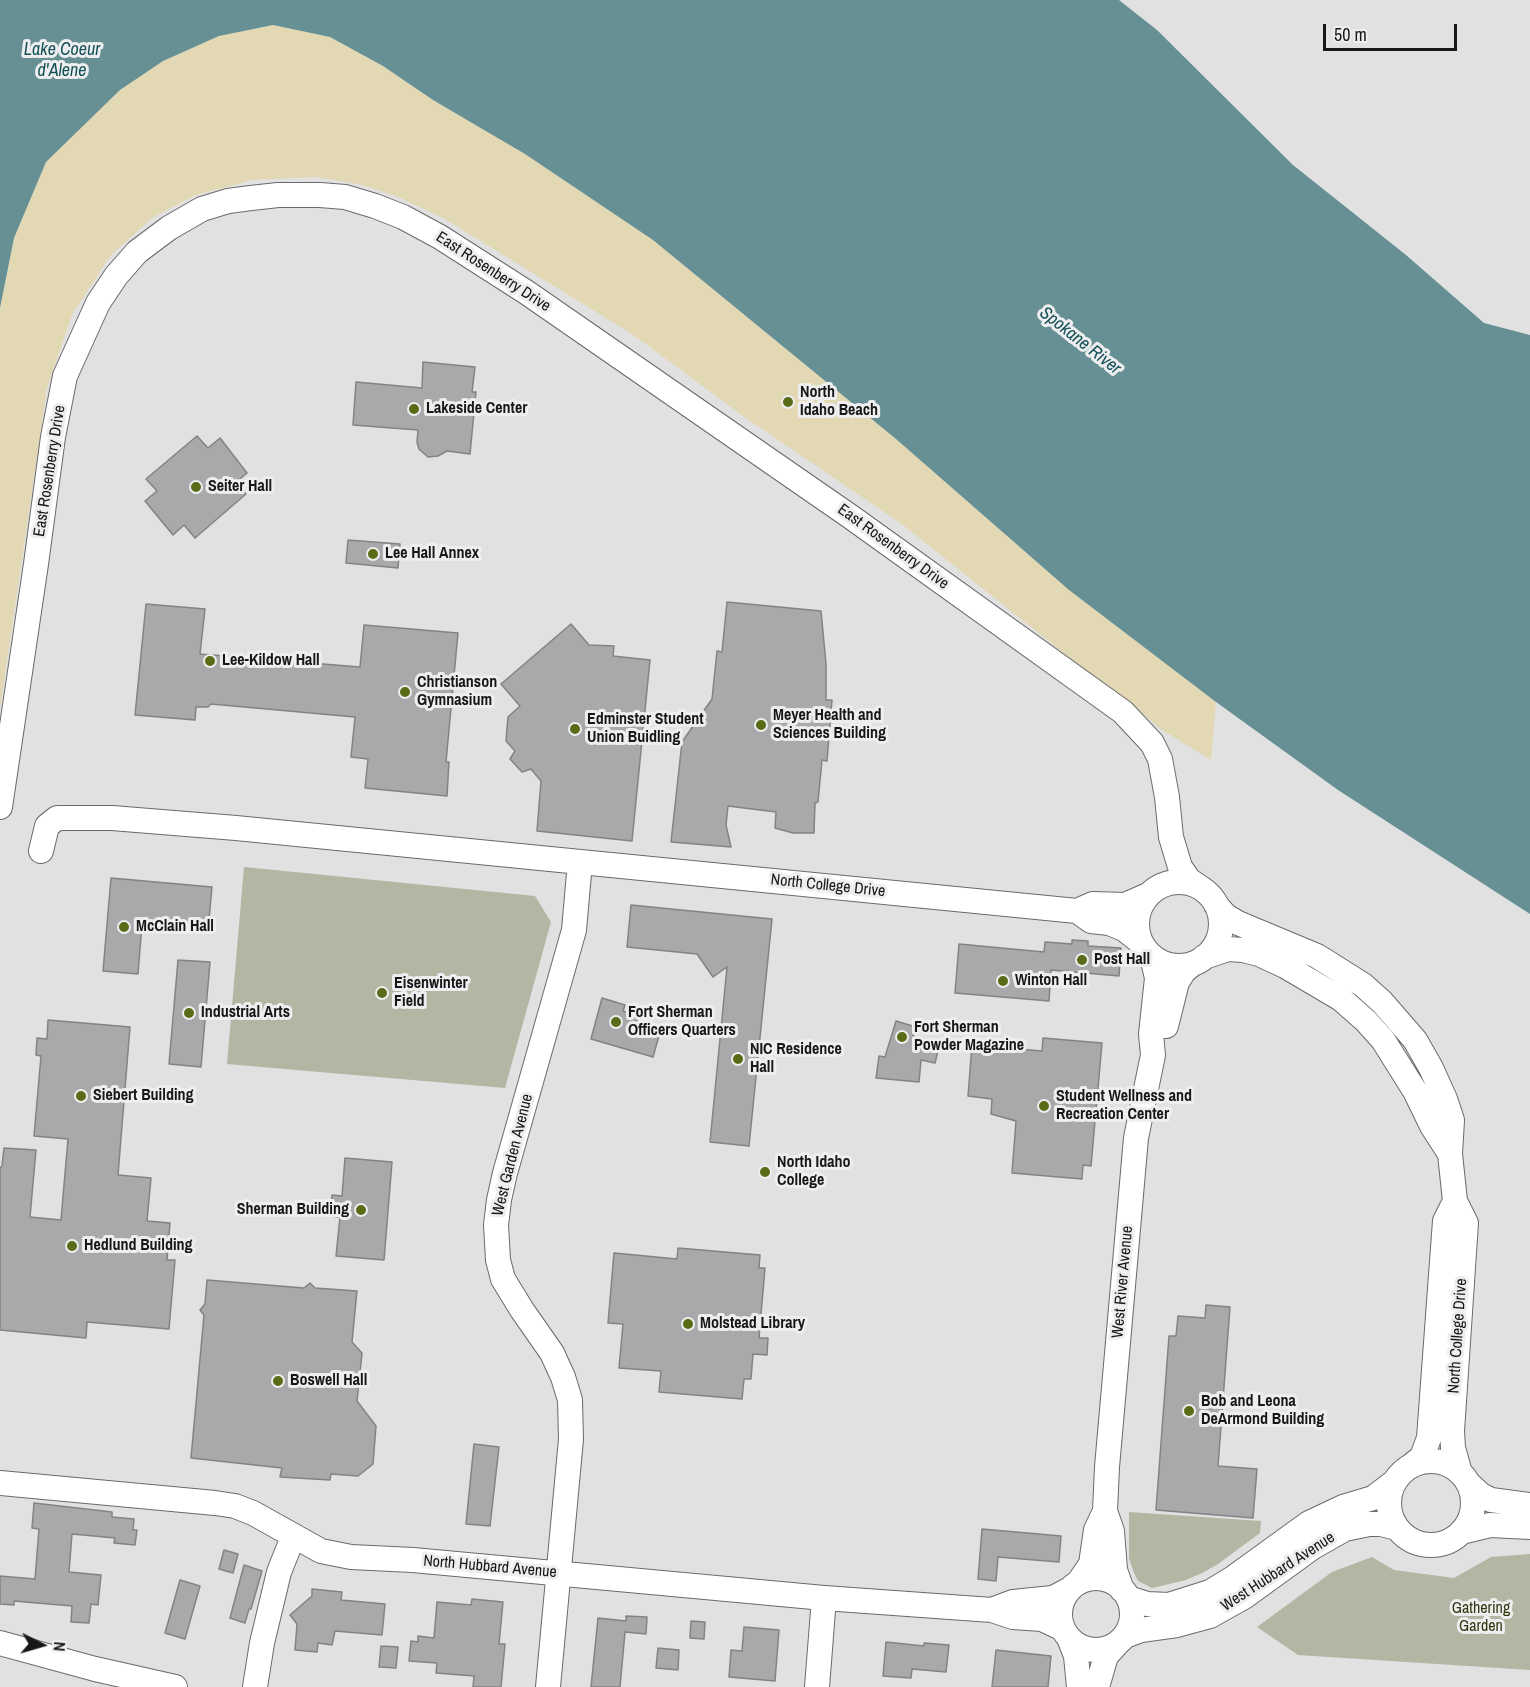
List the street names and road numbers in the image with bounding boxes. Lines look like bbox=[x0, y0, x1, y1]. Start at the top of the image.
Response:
street label: East Rosenberry Drive bbox=[432, 228, 554, 316]
street label: East Rosenberry Drive bbox=[30, 404, 70, 538]
street label: East Rosenberry Drive bbox=[834, 500, 952, 594]
street label: North College Drive bbox=[770, 870, 886, 902]
street label: West Garden Avenue bbox=[489, 1092, 537, 1218]
street label: West River Avenue bbox=[1109, 1225, 1137, 1339]
street label: North College Drive bbox=[1444, 1278, 1472, 1394]
street label: West Hubbard Avenue bbox=[1218, 1528, 1338, 1616]
street label: North Hubbard Avenue bbox=[422, 1552, 558, 1582]

